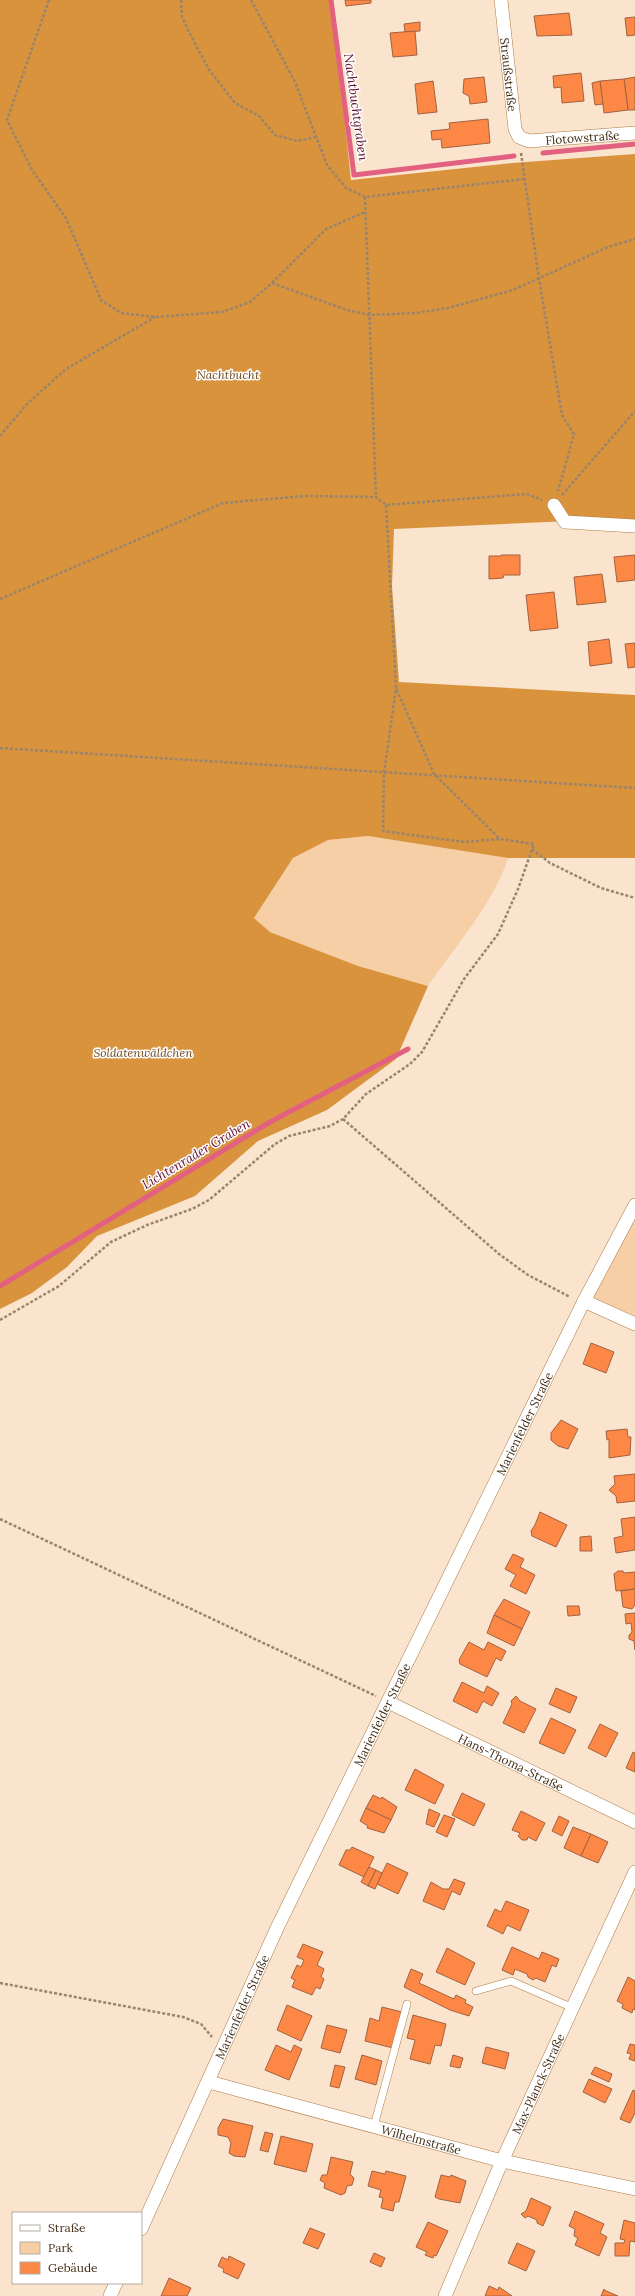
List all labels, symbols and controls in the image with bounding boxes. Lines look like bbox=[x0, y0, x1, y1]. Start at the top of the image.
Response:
street label: Straußstraße bbox=[498, 37, 521, 113]
water label: Nachtbuchtgraben bbox=[340, 52, 372, 162]
street label: Flotowstraße bbox=[545, 127, 620, 147]
park label: Nachtbucht bbox=[197, 367, 260, 382]
park label: Soldatenwäldchen bbox=[93, 1045, 193, 1060]
water label: Lichtenrader Graben bbox=[139, 1115, 253, 1193]
street label: Marienfelder Straße bbox=[492, 1369, 556, 1478]
street label: Marienfelder Straße bbox=[350, 1660, 413, 1769]
street label: Hans-Thoma-Straße bbox=[456, 1730, 567, 1794]
street label: Marienfelder Straße bbox=[211, 1952, 272, 2061]
street label: Max-Planck-Straße bbox=[508, 2030, 567, 2136]
street label: Wilhelmstraße bbox=[380, 2121, 464, 2157]
legend bbox=[12, 2212, 142, 2284]
text: Straße bbox=[48, 2220, 86, 2235]
text: Park bbox=[48, 2240, 74, 2255]
text: Gebäude bbox=[48, 2260, 98, 2275]

